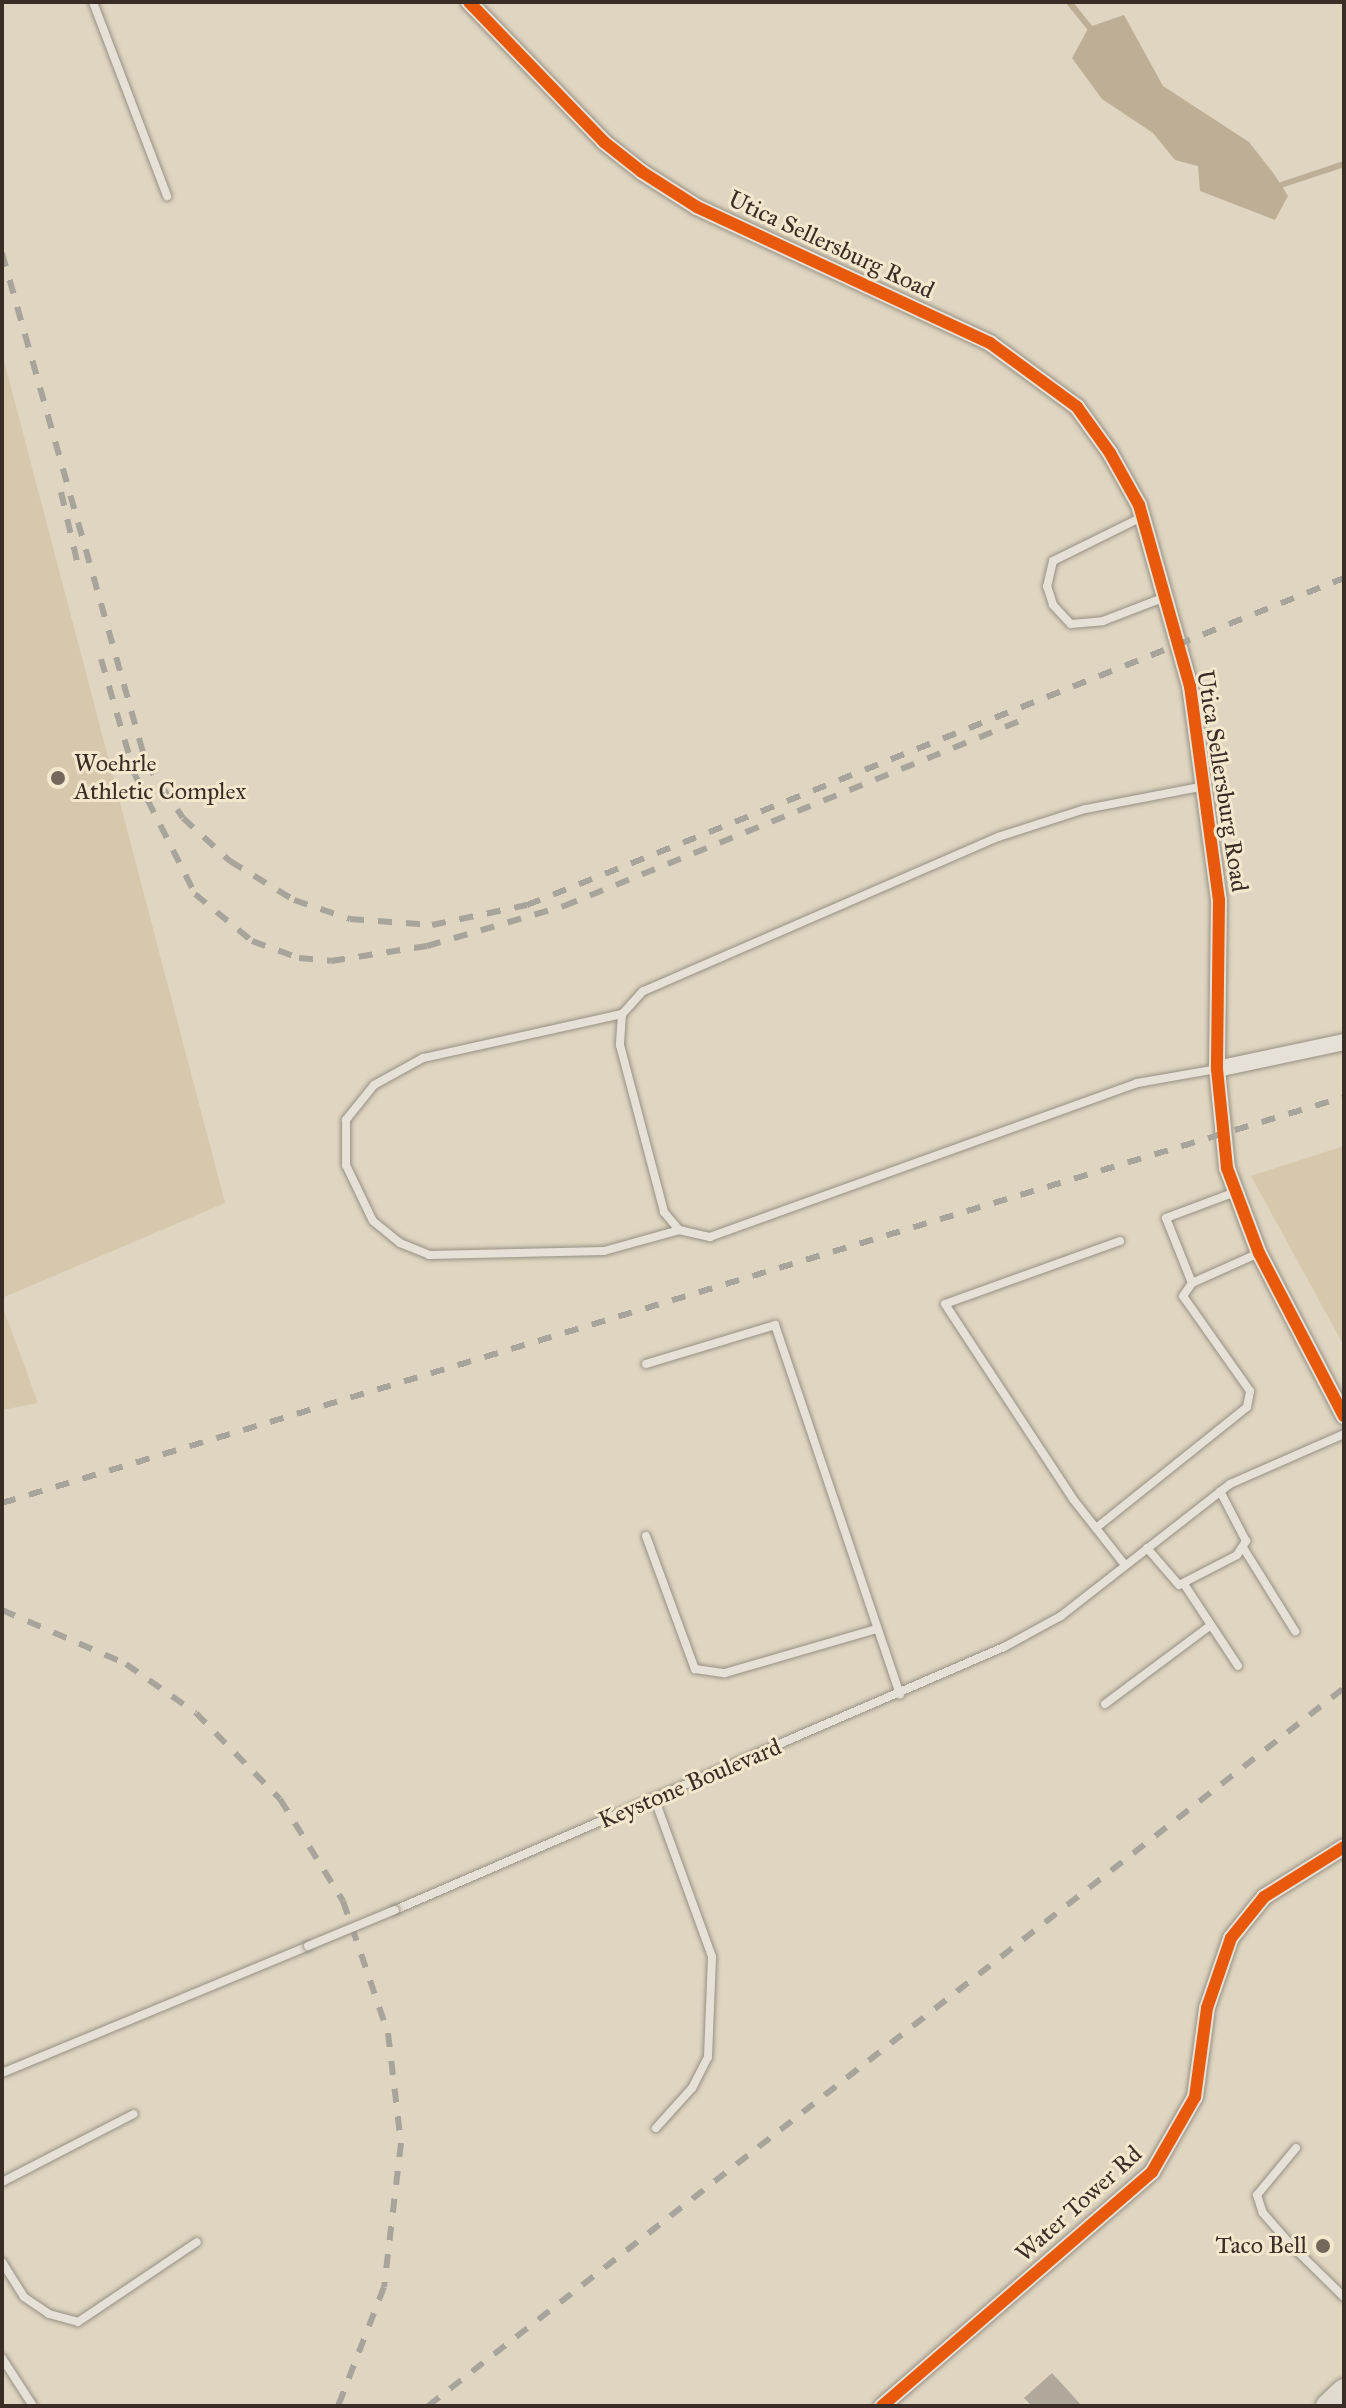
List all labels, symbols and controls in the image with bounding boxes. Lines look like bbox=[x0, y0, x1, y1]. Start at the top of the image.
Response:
street label: Utica Sellersburg Road bbox=[723, 185, 939, 305]
street label: Utica Sellersburg Road bbox=[1190, 668, 1254, 894]
place label: Woehrle Athletic Complex bbox=[74, 750, 246, 806]
marker: Woehrle Athletic Complex bbox=[49, 769, 67, 787]
street label: Keystone Boulevard bbox=[594, 1733, 786, 1835]
street label: Water Tower Rd bbox=[1010, 2140, 1148, 2268]
place label: Taco Bell bbox=[1215, 2232, 1307, 2260]
marker: Taco Bell bbox=[1314, 2237, 1332, 2255]

